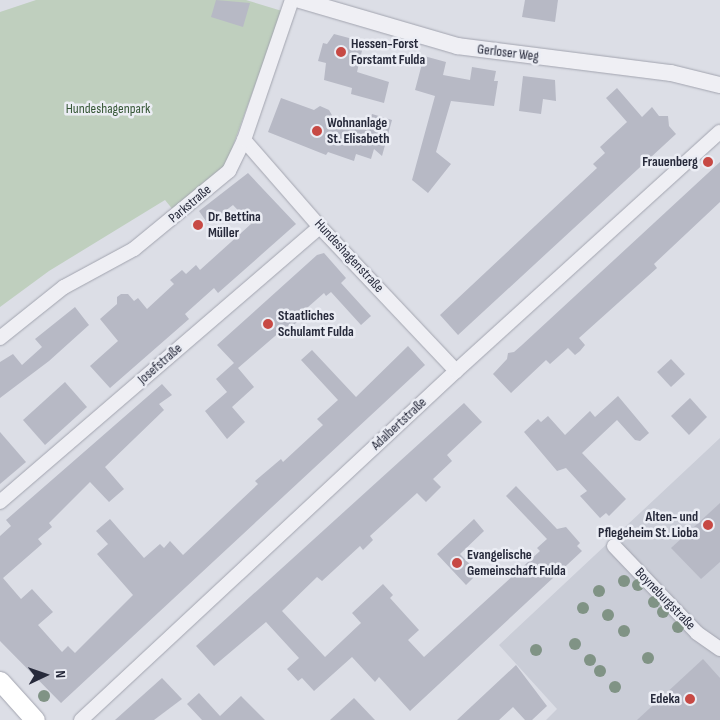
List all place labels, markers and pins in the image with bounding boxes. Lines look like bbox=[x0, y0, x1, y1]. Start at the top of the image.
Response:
place label: Hessen-Forst Forstamt Fulda bbox=[351, 36, 425, 68]
marker: Hessen-Forst Forstamt Fulda bbox=[335, 46, 347, 58]
place label: Wohnanlage St. Elisabeth bbox=[327, 115, 389, 148]
marker: Wohnanlage St. Elisabeth bbox=[311, 125, 323, 137]
place label: Frauenberg bbox=[642, 154, 698, 170]
marker: Frauenberg bbox=[702, 156, 714, 168]
place label: Dr. Bettina Müller bbox=[208, 209, 261, 242]
marker: Dr. Bettina Müller bbox=[192, 219, 204, 231]
place label: Staatliches Schulamt Fulda bbox=[278, 308, 354, 341]
marker: Staatliches Schulamt Fulda bbox=[262, 318, 274, 330]
place label: Alten- und Pflegeheim St. Lioba bbox=[598, 509, 698, 542]
marker: Alten- und Pflegeheim St. Lioba bbox=[702, 519, 714, 531]
place label: Evangelische Gemeinschaft Fulda bbox=[467, 547, 566, 580]
marker: Evangelische Gemeinschaft Fulda bbox=[451, 557, 463, 569]
place label: Edeka bbox=[650, 691, 680, 707]
marker: Edeka bbox=[684, 693, 696, 705]

